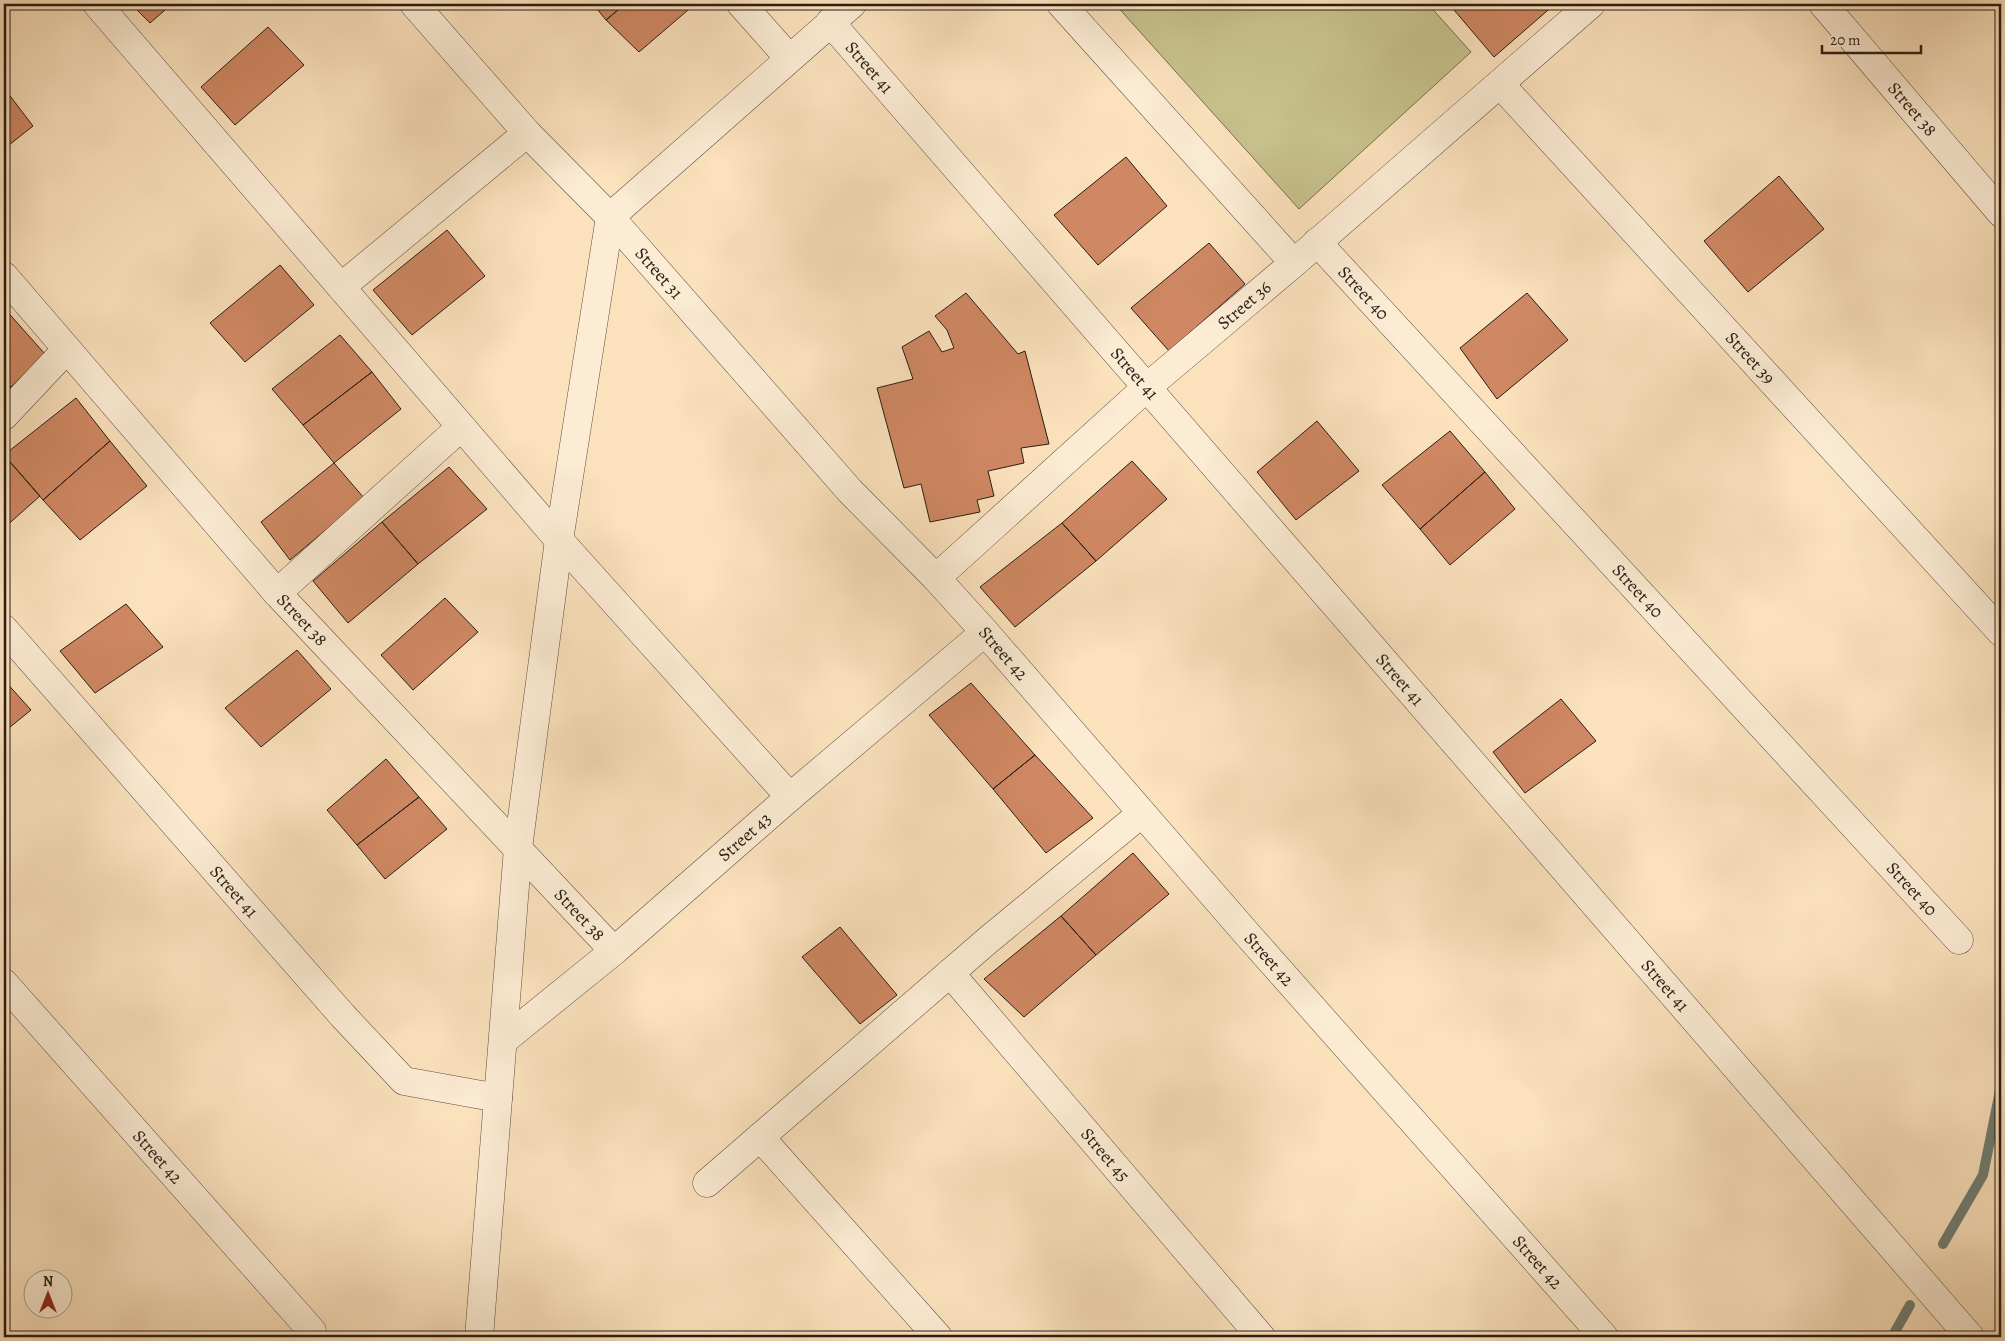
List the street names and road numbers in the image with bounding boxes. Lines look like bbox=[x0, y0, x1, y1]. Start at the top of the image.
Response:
street label: Street 41 bbox=[840, 36, 899, 99]
street label: Street 38 bbox=[1883, 77, 1942, 141]
street label: Street 31 bbox=[630, 242, 688, 304]
street label: Street 40 bbox=[1333, 260, 1395, 325]
street label: Street 36 bbox=[1212, 275, 1276, 335]
street label: Street 39 bbox=[1720, 326, 1781, 389]
street label: Street 41 bbox=[1105, 342, 1164, 405]
street label: Street 40 bbox=[1607, 559, 1669, 623]
street label: Street 38 bbox=[271, 588, 333, 651]
street label: Street 42 bbox=[973, 621, 1034, 686]
street label: Street 41 bbox=[1370, 648, 1429, 711]
street label: Street 43 bbox=[713, 807, 776, 867]
street label: Street 40 bbox=[1881, 857, 1943, 921]
street label: Street 41 bbox=[204, 860, 263, 923]
street label: Street 38 bbox=[549, 883, 610, 946]
street label: Street 42 bbox=[1239, 927, 1300, 991]
street label: Street 41 bbox=[1636, 954, 1695, 1017]
street label: Street 45 bbox=[1075, 1123, 1135, 1187]
street label: Street 42 bbox=[127, 1125, 188, 1189]
street label: Street 42 bbox=[1507, 1230, 1568, 1295]

